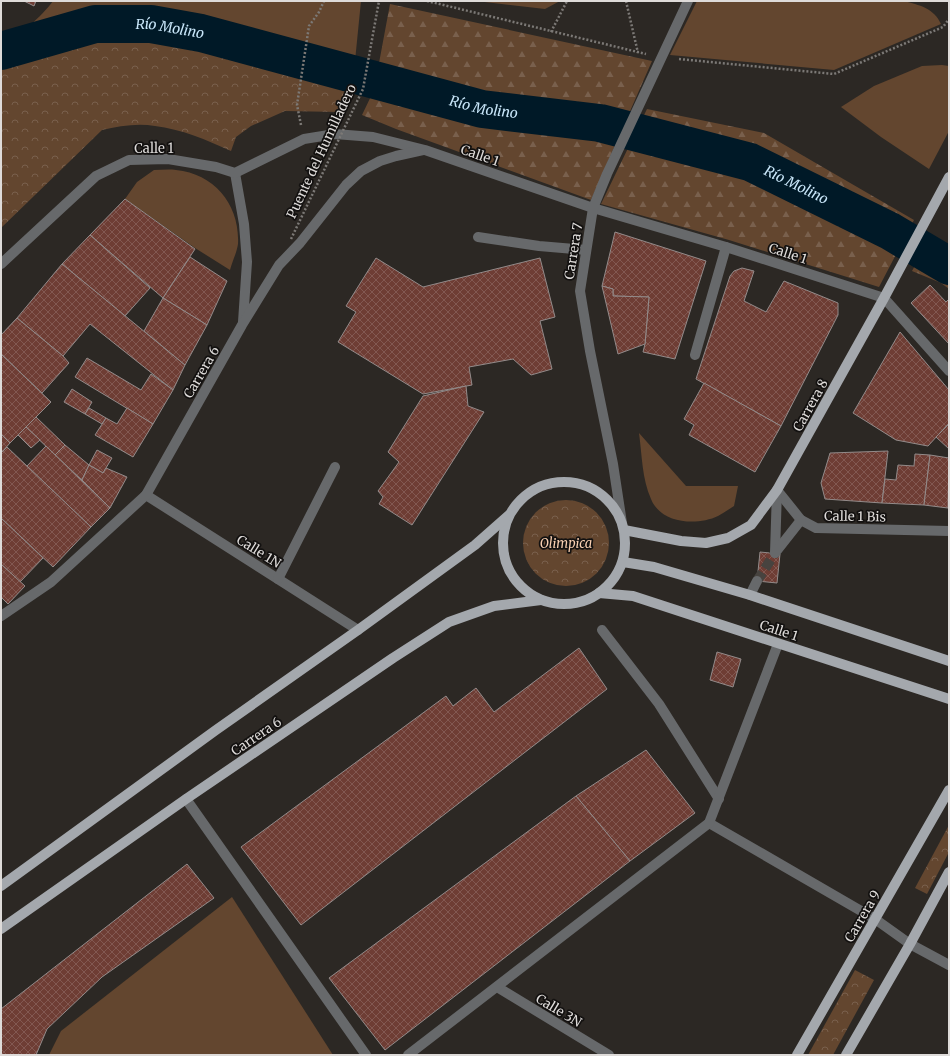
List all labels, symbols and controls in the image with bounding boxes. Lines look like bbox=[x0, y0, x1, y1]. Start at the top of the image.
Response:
water label: Río Molino bbox=[136, 15, 206, 42]
street label: Puente del Humilladero bbox=[283, 81, 360, 221]
water label: Río Molino bbox=[447, 92, 519, 122]
street label: Calle 1 bbox=[134, 140, 174, 157]
street label: Calle 1 bbox=[458, 141, 501, 170]
water label: Río Molino bbox=[761, 161, 831, 208]
street label: Carrera 7 bbox=[561, 221, 586, 281]
street label: Calle 1 bbox=[766, 239, 809, 268]
street label: Carrera 6 bbox=[180, 343, 223, 401]
street label: Carrera 8 bbox=[789, 376, 832, 434]
street label: Calle 1 Bis bbox=[824, 507, 886, 526]
street label: Calle 1N bbox=[233, 531, 284, 572]
park label: Olimpica bbox=[540, 535, 592, 552]
street label: Calle 1 bbox=[757, 616, 800, 645]
street label: Carrera 6 bbox=[228, 713, 285, 760]
street label: Carrera 9 bbox=[841, 887, 884, 945]
street label: Calle 3N bbox=[533, 990, 585, 1031]

